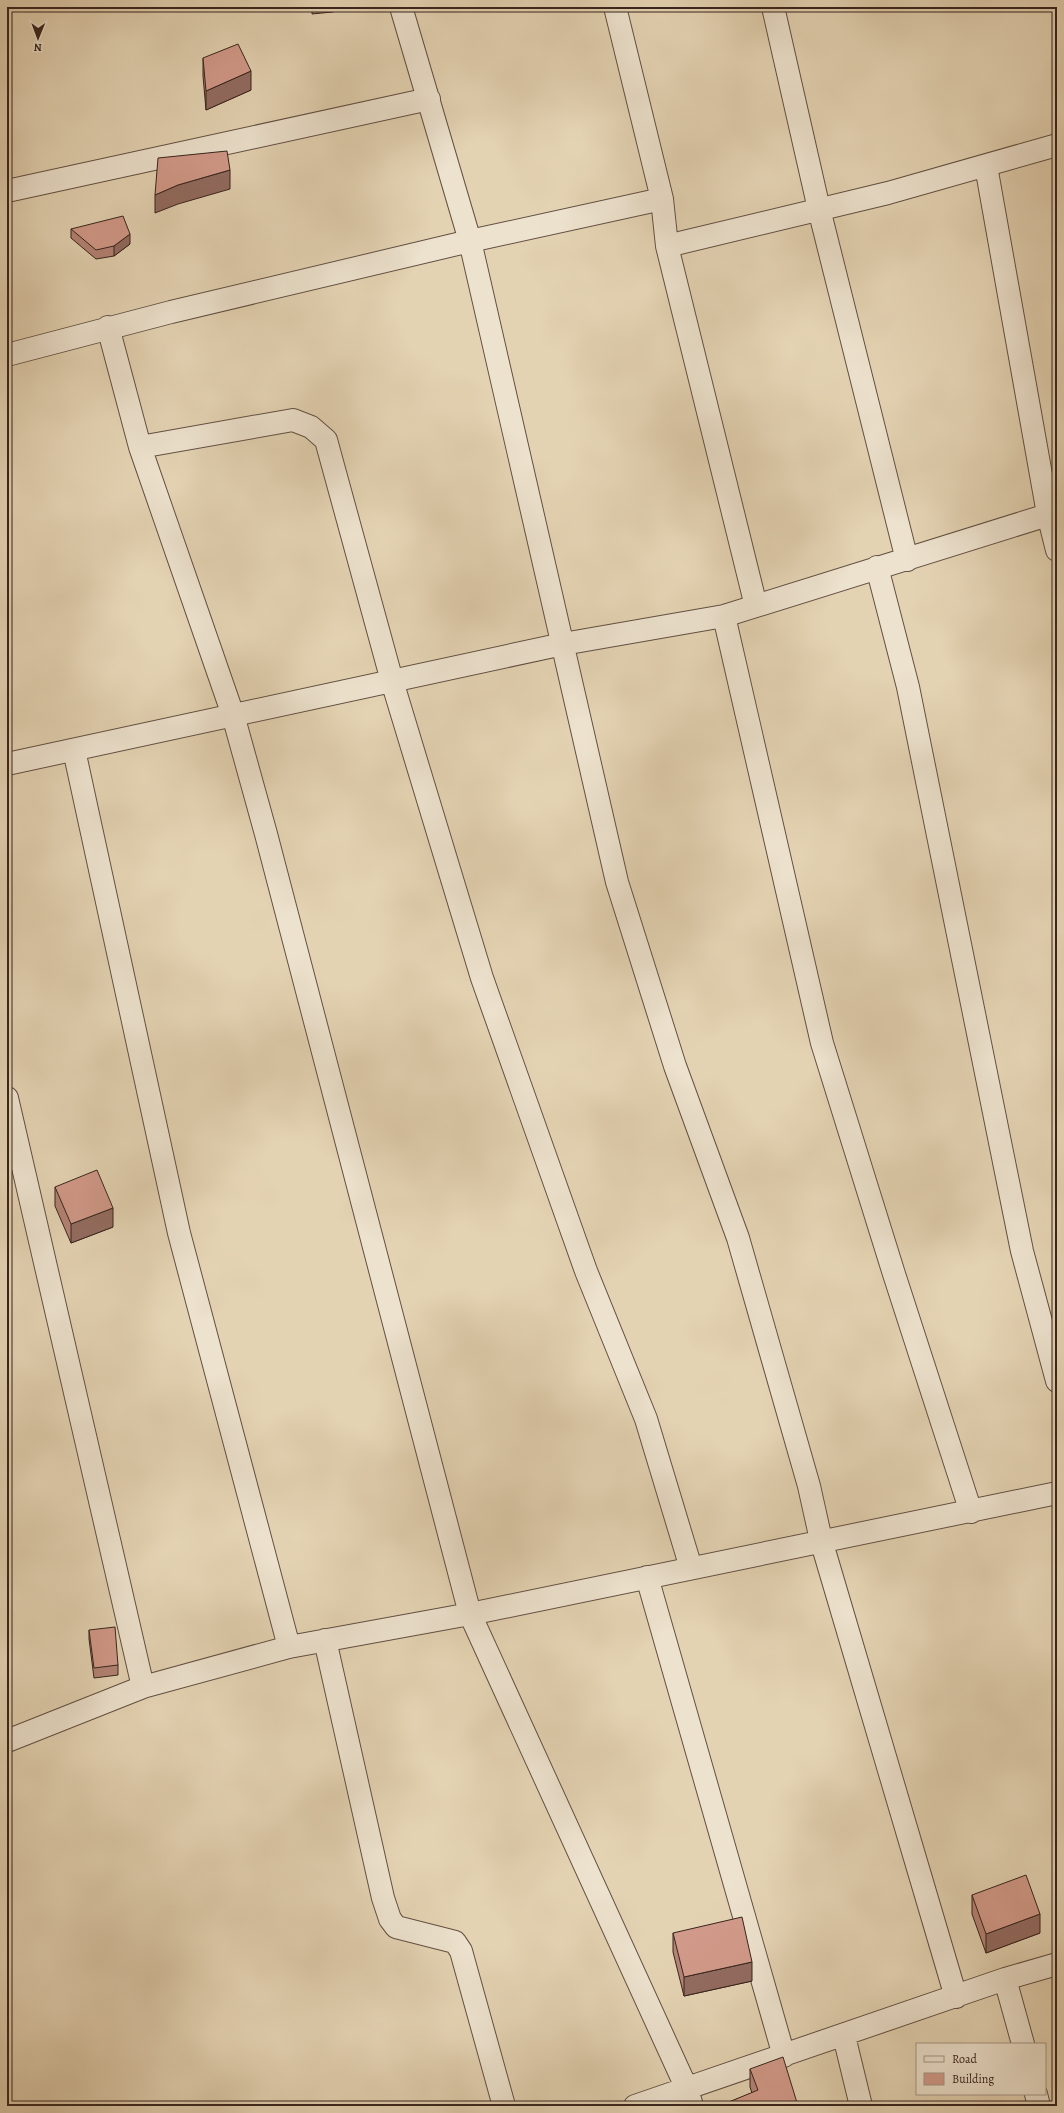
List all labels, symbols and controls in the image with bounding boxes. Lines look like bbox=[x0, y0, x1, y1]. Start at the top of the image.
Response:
north arrow bbox=[18, 18, 58, 58]
text: N bbox=[34, 40, 42, 55]
legend bbox=[916, 2043, 1046, 2095]
text: Road bbox=[952, 2051, 978, 2067]
text: Building bbox=[952, 2071, 994, 2087]

